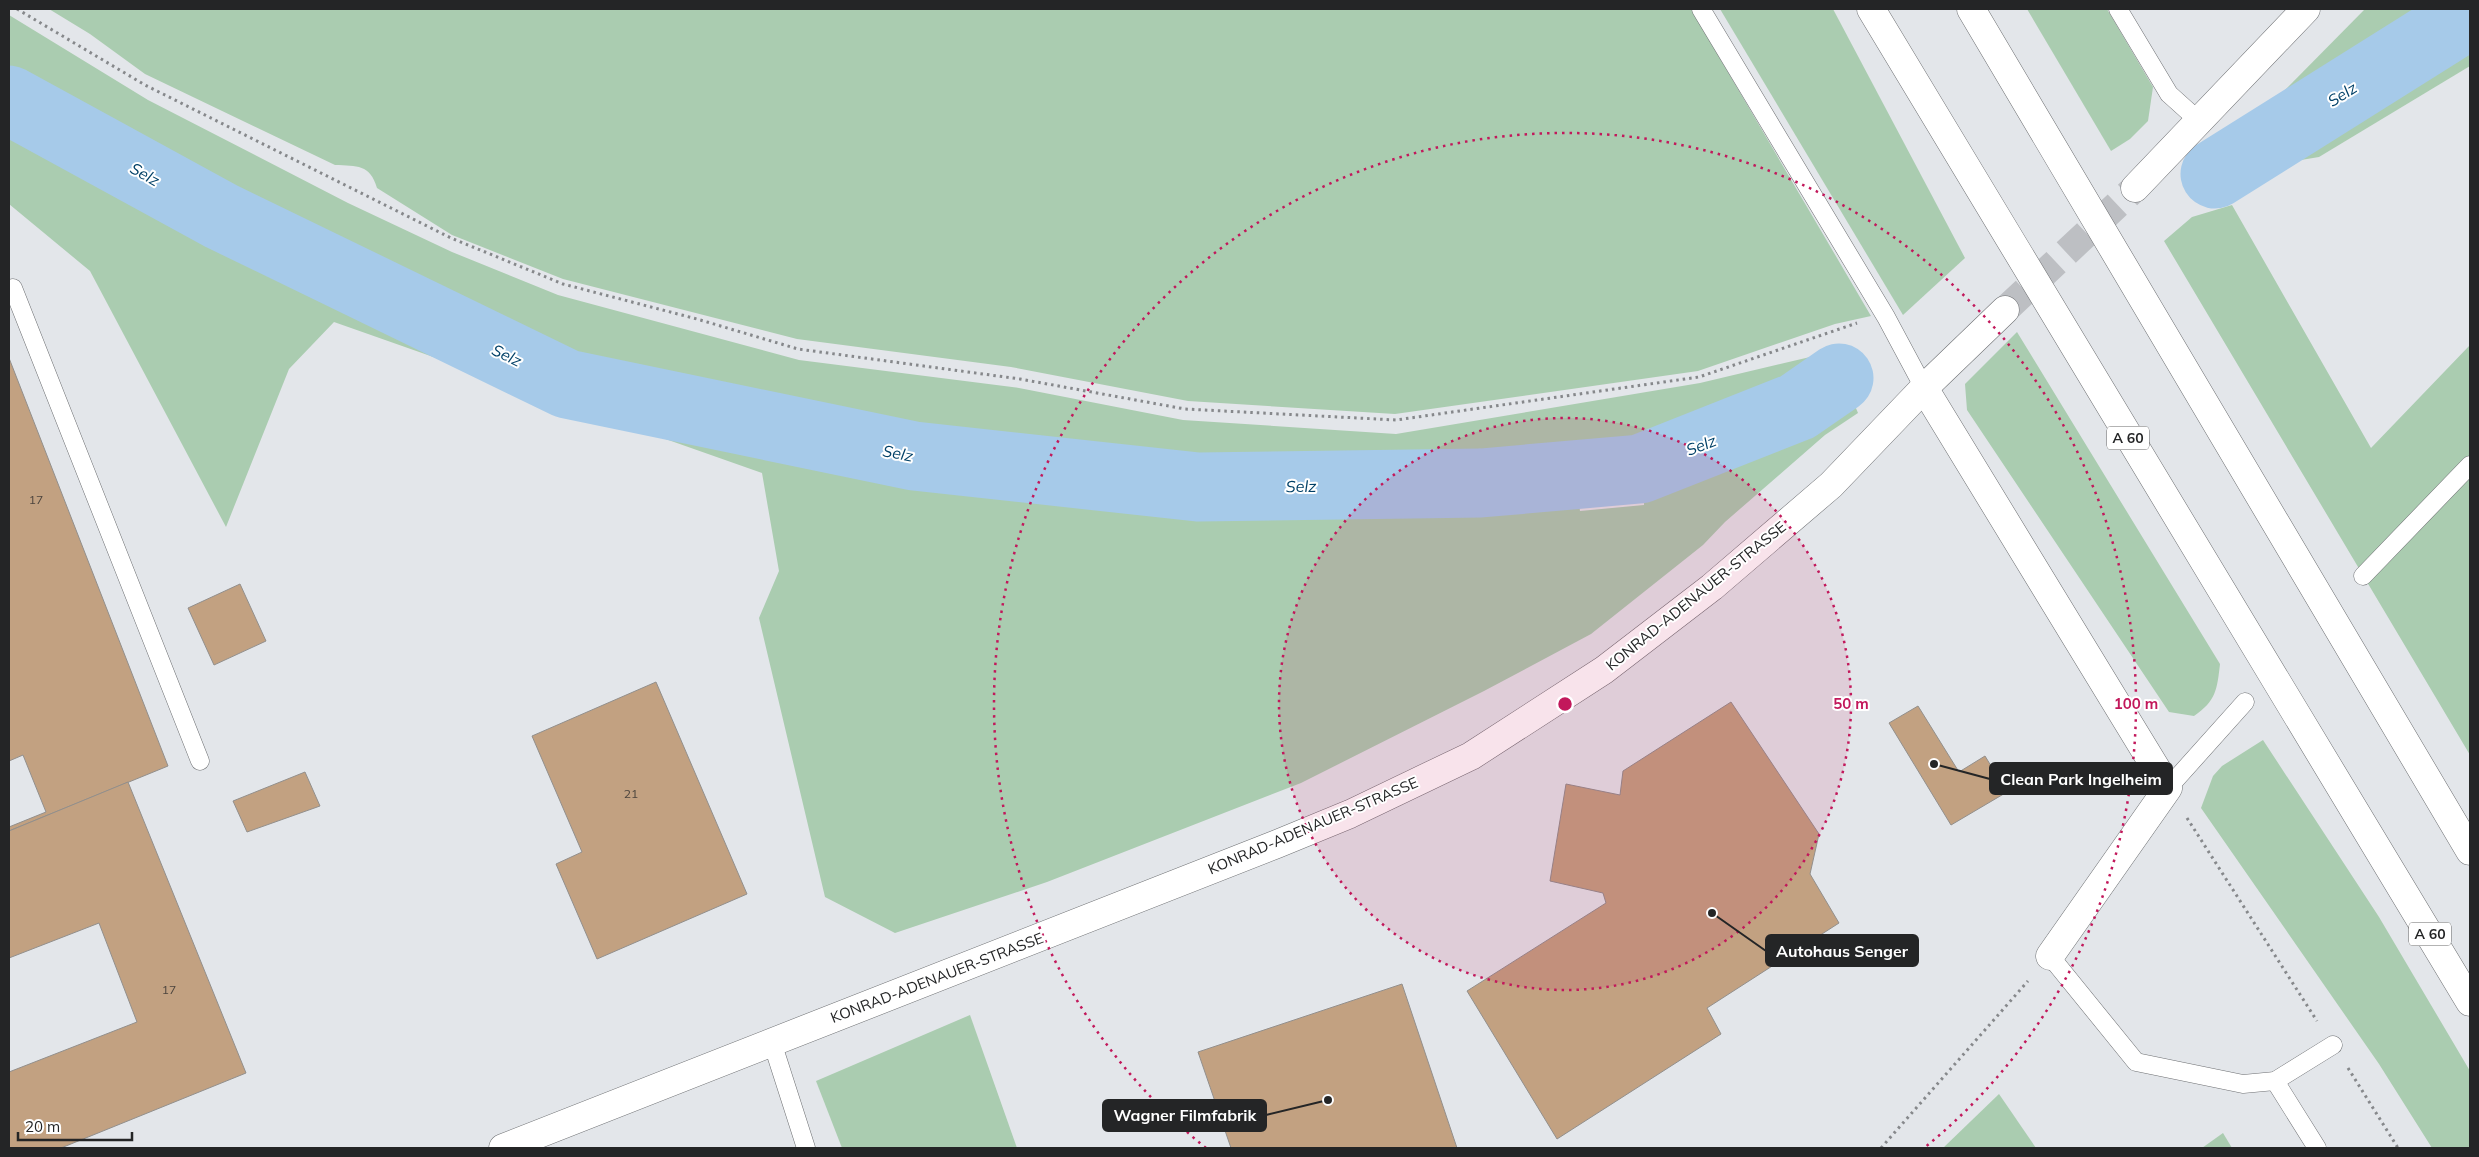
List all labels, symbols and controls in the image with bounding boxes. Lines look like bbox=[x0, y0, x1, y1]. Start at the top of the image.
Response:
water label: Selz bbox=[2324, 77, 2361, 111]
water label: Selz bbox=[127, 158, 164, 191]
water label: Selz bbox=[489, 339, 526, 371]
road number: A 60 bbox=[2107, 426, 2149, 449]
water label: Selz bbox=[1683, 430, 1720, 460]
water label: Selz bbox=[881, 440, 916, 466]
water label: Selz bbox=[1285, 476, 1317, 496]
house number: 17 bbox=[29, 492, 43, 507]
street label: KONRAD-ADENAUER-STRASSE bbox=[1602, 517, 1790, 674]
text: 50 m bbox=[1833, 694, 1869, 713]
text: 100 m bbox=[2114, 694, 2158, 713]
centre of rings bbox=[1556, 695, 1574, 713]
callout: Clean Park Ingelheim bbox=[1990, 763, 2172, 794]
text: Clean Park Ingelheim bbox=[2000, 769, 2162, 789]
street label: KONRAD-ADENAUER-STRASSE bbox=[1205, 772, 1421, 879]
house number: 21 bbox=[624, 786, 638, 801]
road number: A 60 bbox=[2409, 922, 2451, 946]
street label: KONRAD-ADENAUER-STRASSE bbox=[828, 928, 1046, 1027]
callout: Autohaus Senger bbox=[1766, 935, 1918, 966]
text: Autohaus Senger bbox=[1776, 941, 1909, 961]
house number: 17 bbox=[162, 982, 176, 997]
callout: Wagner Filmfabrik bbox=[1103, 1100, 1266, 1131]
text: Wagner Filmfabrik bbox=[1114, 1105, 1258, 1125]
scale bar bbox=[18, 1110, 131, 1142]
text: 20 m bbox=[25, 1117, 60, 1136]

